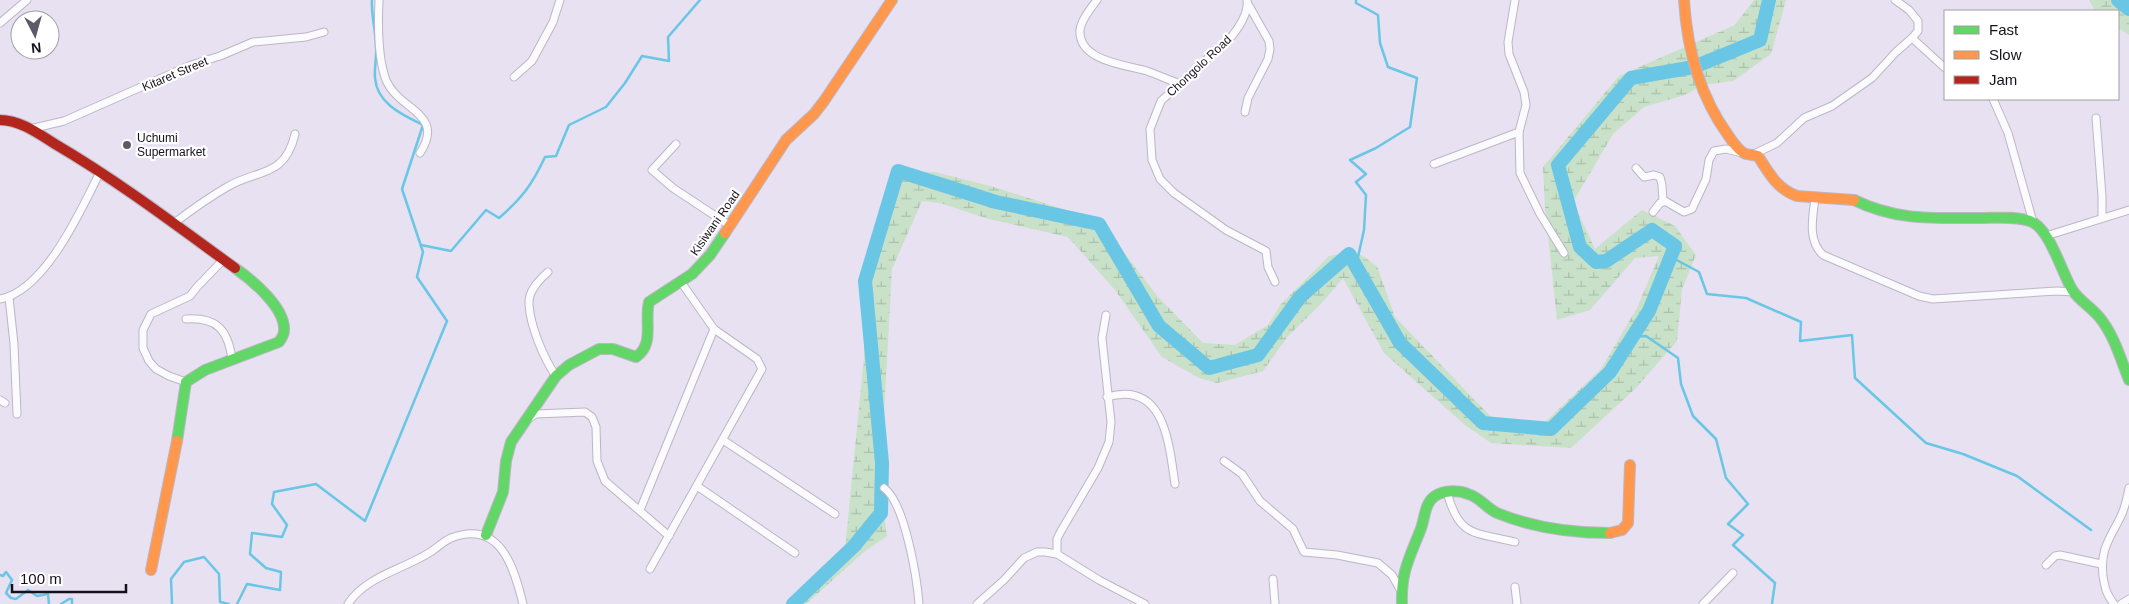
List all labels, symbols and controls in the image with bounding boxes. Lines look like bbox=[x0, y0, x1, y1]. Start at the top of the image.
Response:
north arrow bbox=[10, 10, 60, 60]
legend bbox=[1944, 10, 2119, 100]
text: Fast bbox=[1989, 21, 2019, 38]
street label: Chongolo Road bbox=[1164, 32, 1234, 100]
text: N bbox=[30, 39, 42, 56]
text: Slow bbox=[1989, 46, 2022, 63]
street label: Kitaret Street bbox=[140, 54, 211, 94]
text: Jam bbox=[1989, 71, 2017, 88]
place label: Uchumi Supermarket bbox=[137, 131, 206, 159]
marker: Uchumi Supermarket bbox=[121, 139, 133, 151]
street label: Kisiwani Road bbox=[687, 188, 743, 258]
scale bar bbox=[12, 562, 126, 594]
text: 100 m bbox=[20, 570, 62, 587]

